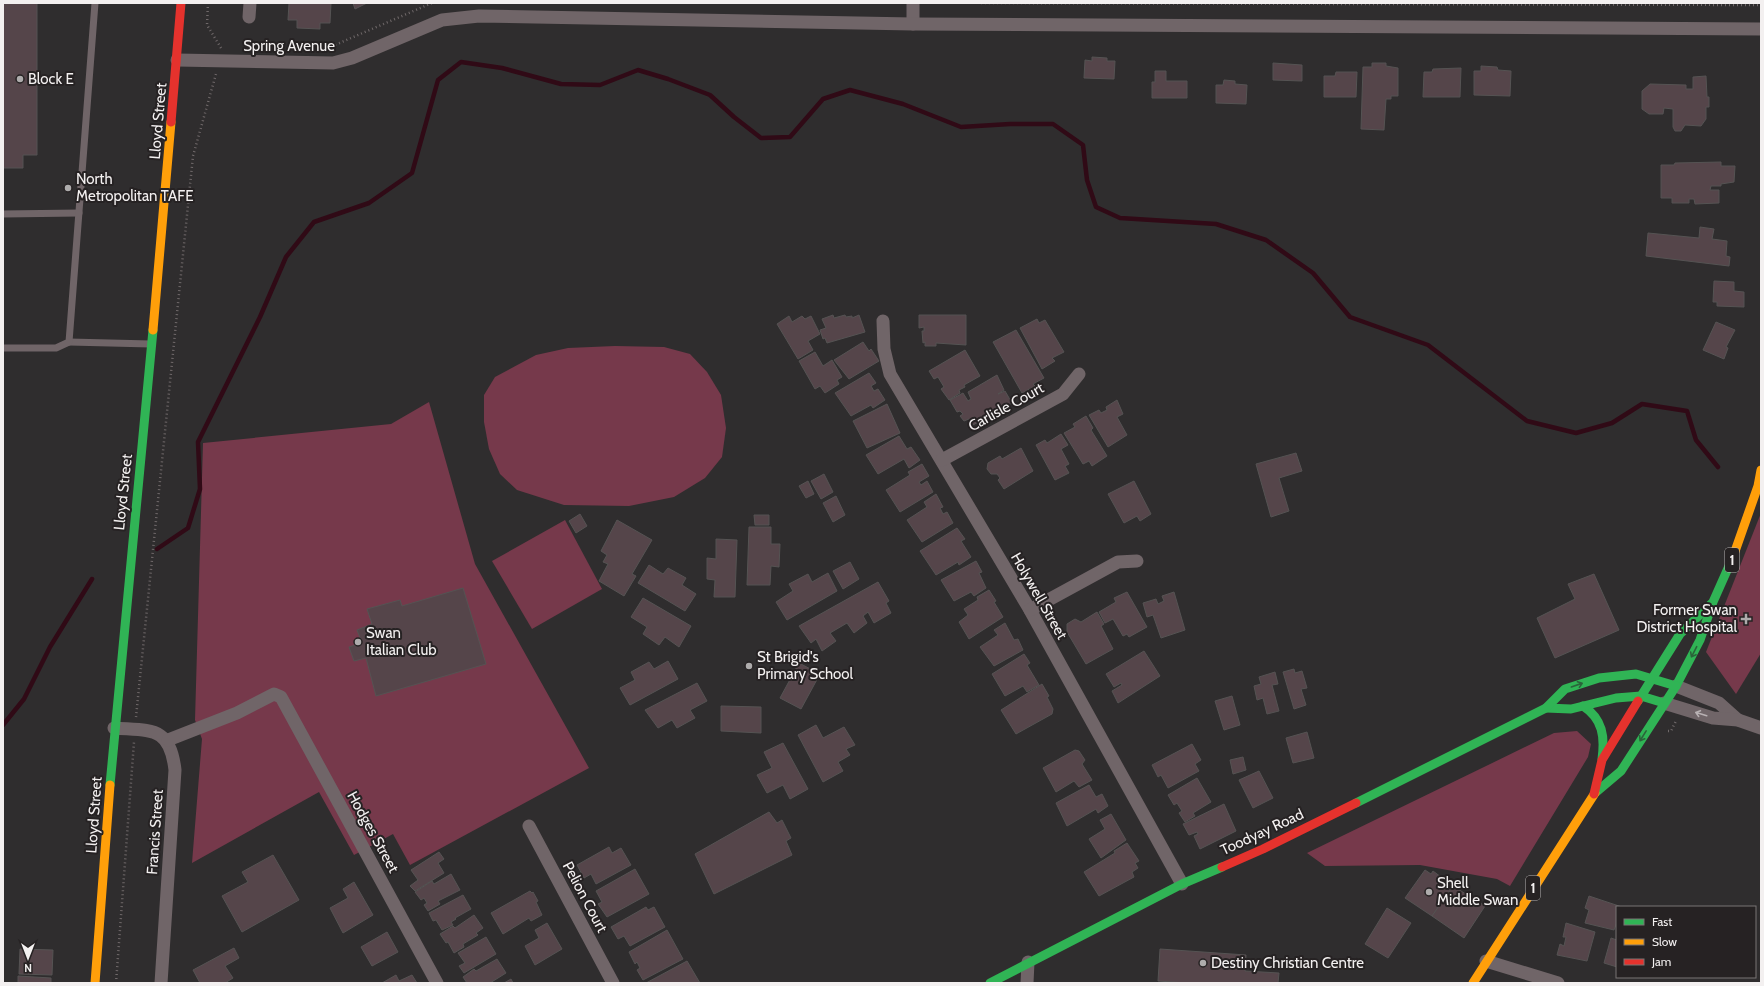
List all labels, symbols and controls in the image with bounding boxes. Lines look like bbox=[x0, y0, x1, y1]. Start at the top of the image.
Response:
street label: Spring Avenue bbox=[243, 37, 335, 55]
place label: Block E bbox=[28, 70, 74, 88]
marker: Block E bbox=[15, 74, 25, 84]
street label: Lloyd Street bbox=[146, 82, 170, 160]
place label: North Metropolitan TAFE bbox=[76, 170, 193, 205]
marker: North Metropolitan TAFE bbox=[63, 183, 73, 193]
street label: Carlisle Court bbox=[965, 379, 1047, 435]
street label: Lloyd Street bbox=[110, 453, 136, 531]
road number: 1 bbox=[1725, 548, 1739, 572]
street label: Holywell Street bbox=[1007, 549, 1071, 643]
place label: Former Swan District Hospital bbox=[1636, 601, 1737, 636]
marker: Former Swan District Hospital bbox=[1740, 613, 1752, 625]
place label: Swan Italian Club bbox=[366, 624, 437, 659]
marker: Swan Italian Club bbox=[353, 637, 363, 647]
one-way arrow bbox=[1690, 645, 1697, 657]
place label: St Brigid's Primary School bbox=[757, 648, 854, 683]
marker: St Brigid's Primary School bbox=[744, 661, 754, 671]
one-way arrow bbox=[1571, 681, 1584, 688]
one-way arrow bbox=[1694, 710, 1707, 717]
one-way arrow bbox=[1639, 730, 1647, 742]
street label: Lloyd Street bbox=[82, 776, 106, 854]
street label: Hodges Street bbox=[343, 788, 403, 876]
street label: Francis Street bbox=[143, 789, 167, 875]
street label: Toodyay Road bbox=[1218, 805, 1306, 859]
street label: Pelion Court bbox=[559, 858, 611, 936]
place label: Shell Middle Swan bbox=[1437, 874, 1518, 909]
road number: 1 bbox=[1526, 876, 1540, 900]
marker: Shell Middle Swan bbox=[1424, 887, 1434, 897]
legend bbox=[1616, 906, 1756, 978]
text: Fast bbox=[1652, 914, 1672, 929]
text: Slow bbox=[1652, 934, 1677, 949]
north arrow bbox=[8, 938, 48, 978]
place label: Destiny Christian Centre bbox=[1211, 954, 1364, 972]
text: Jam bbox=[1651, 954, 1671, 969]
marker: Destiny Christian Centre bbox=[1198, 958, 1208, 968]
text: N bbox=[24, 961, 32, 975]

